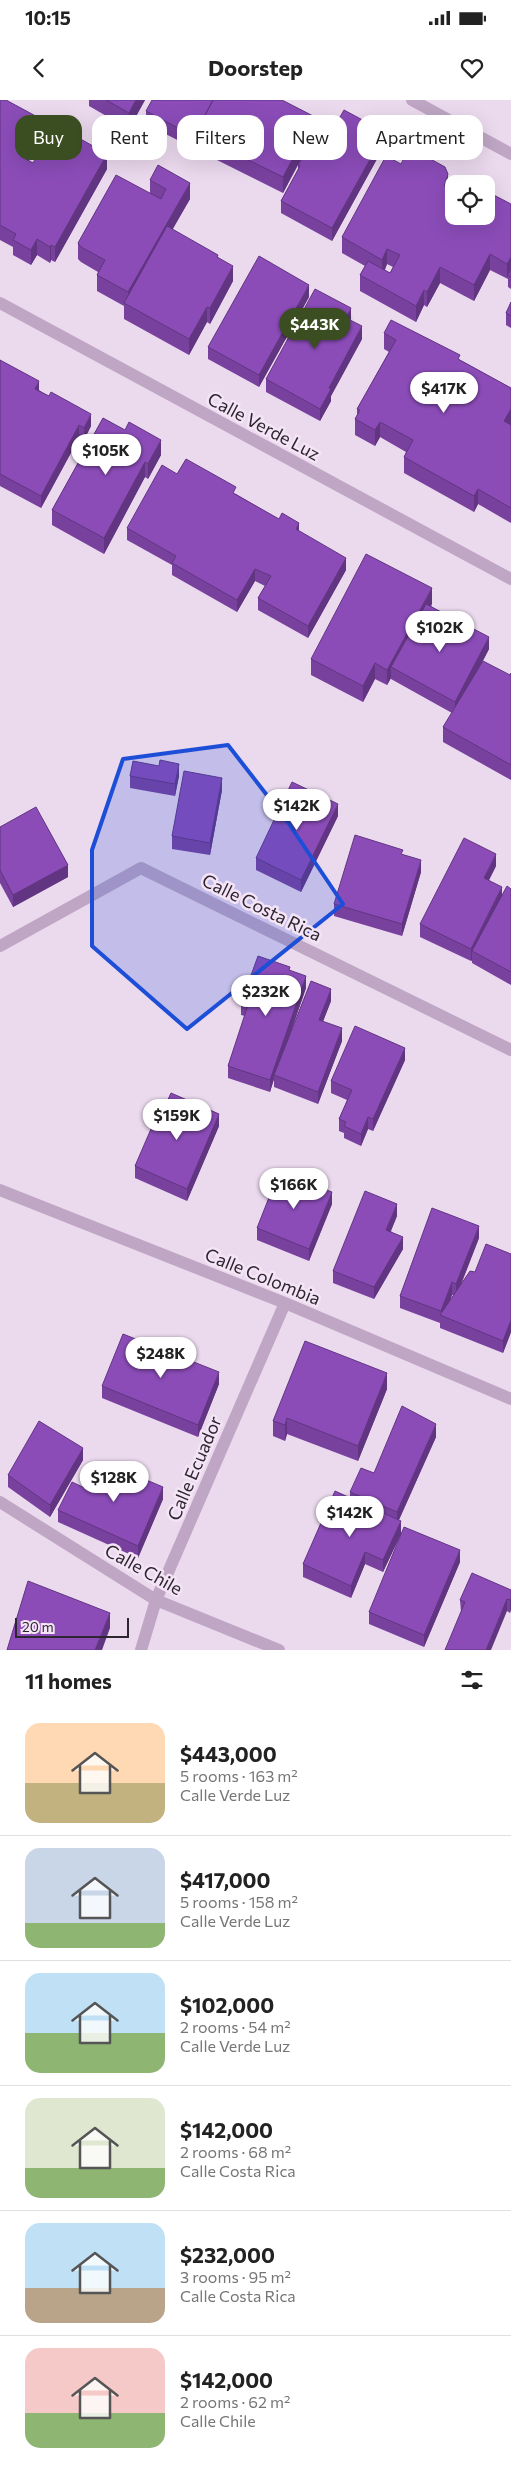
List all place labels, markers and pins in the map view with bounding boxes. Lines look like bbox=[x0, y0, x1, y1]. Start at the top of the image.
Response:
pin: $443K bbox=[280, 308, 350, 350]
pin: $417K bbox=[409, 372, 479, 414]
pin: $105K bbox=[71, 434, 141, 476]
pin: $102K bbox=[405, 610, 475, 653]
pin: $142K bbox=[262, 788, 332, 831]
pin: $232K bbox=[231, 974, 301, 1017]
pin: $159K bbox=[142, 1098, 212, 1141]
pin: $166K bbox=[259, 1168, 329, 1210]
pin: $248K bbox=[126, 1336, 196, 1379]
pin: $128K bbox=[79, 1460, 149, 1503]
pin: $142K bbox=[315, 1496, 385, 1538]

